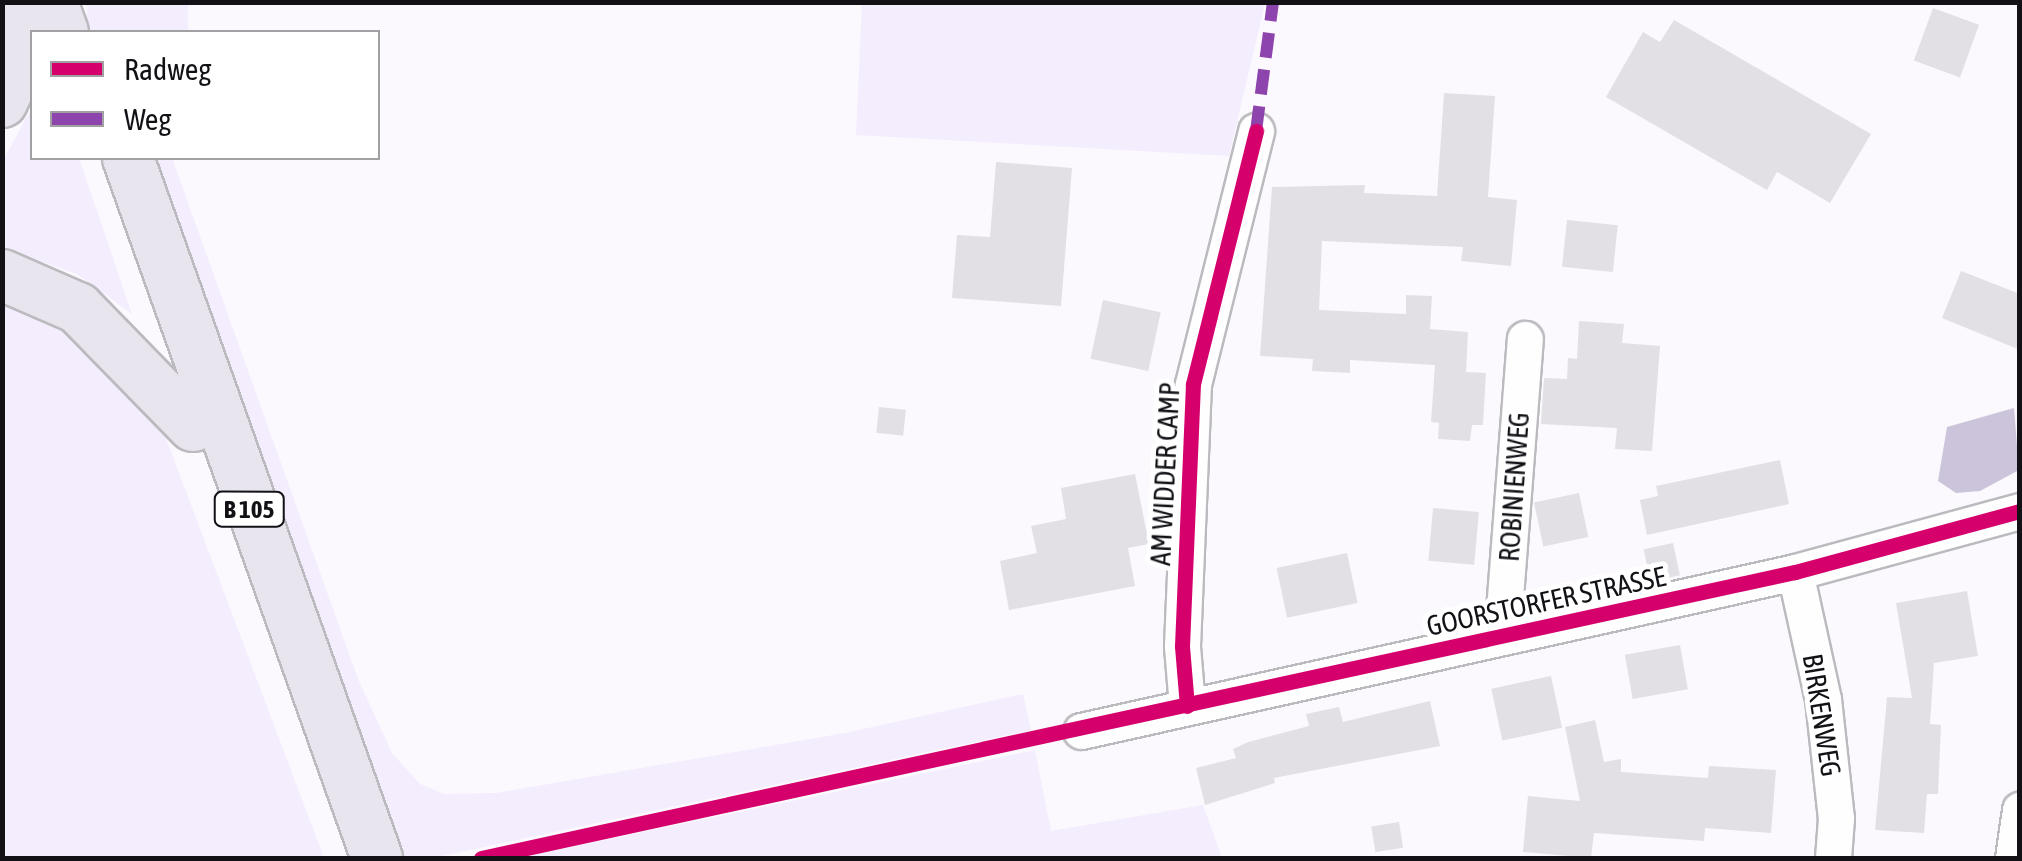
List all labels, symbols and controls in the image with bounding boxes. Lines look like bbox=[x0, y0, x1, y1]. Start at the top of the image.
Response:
legend bbox=[30, 30, 380, 160]
text: Radweg bbox=[124, 52, 211, 86]
text: Weg bbox=[124, 102, 171, 136]
street label: AM WIDDER CAMP bbox=[1143, 381, 1187, 567]
street label: ROBINIENWEG bbox=[1492, 411, 1536, 563]
road number: B 105 bbox=[212, 489, 286, 529]
street label: GOORSTORFER STRASSE bbox=[1423, 559, 1669, 643]
street label: BIRKENWEG bbox=[1796, 651, 1848, 779]

